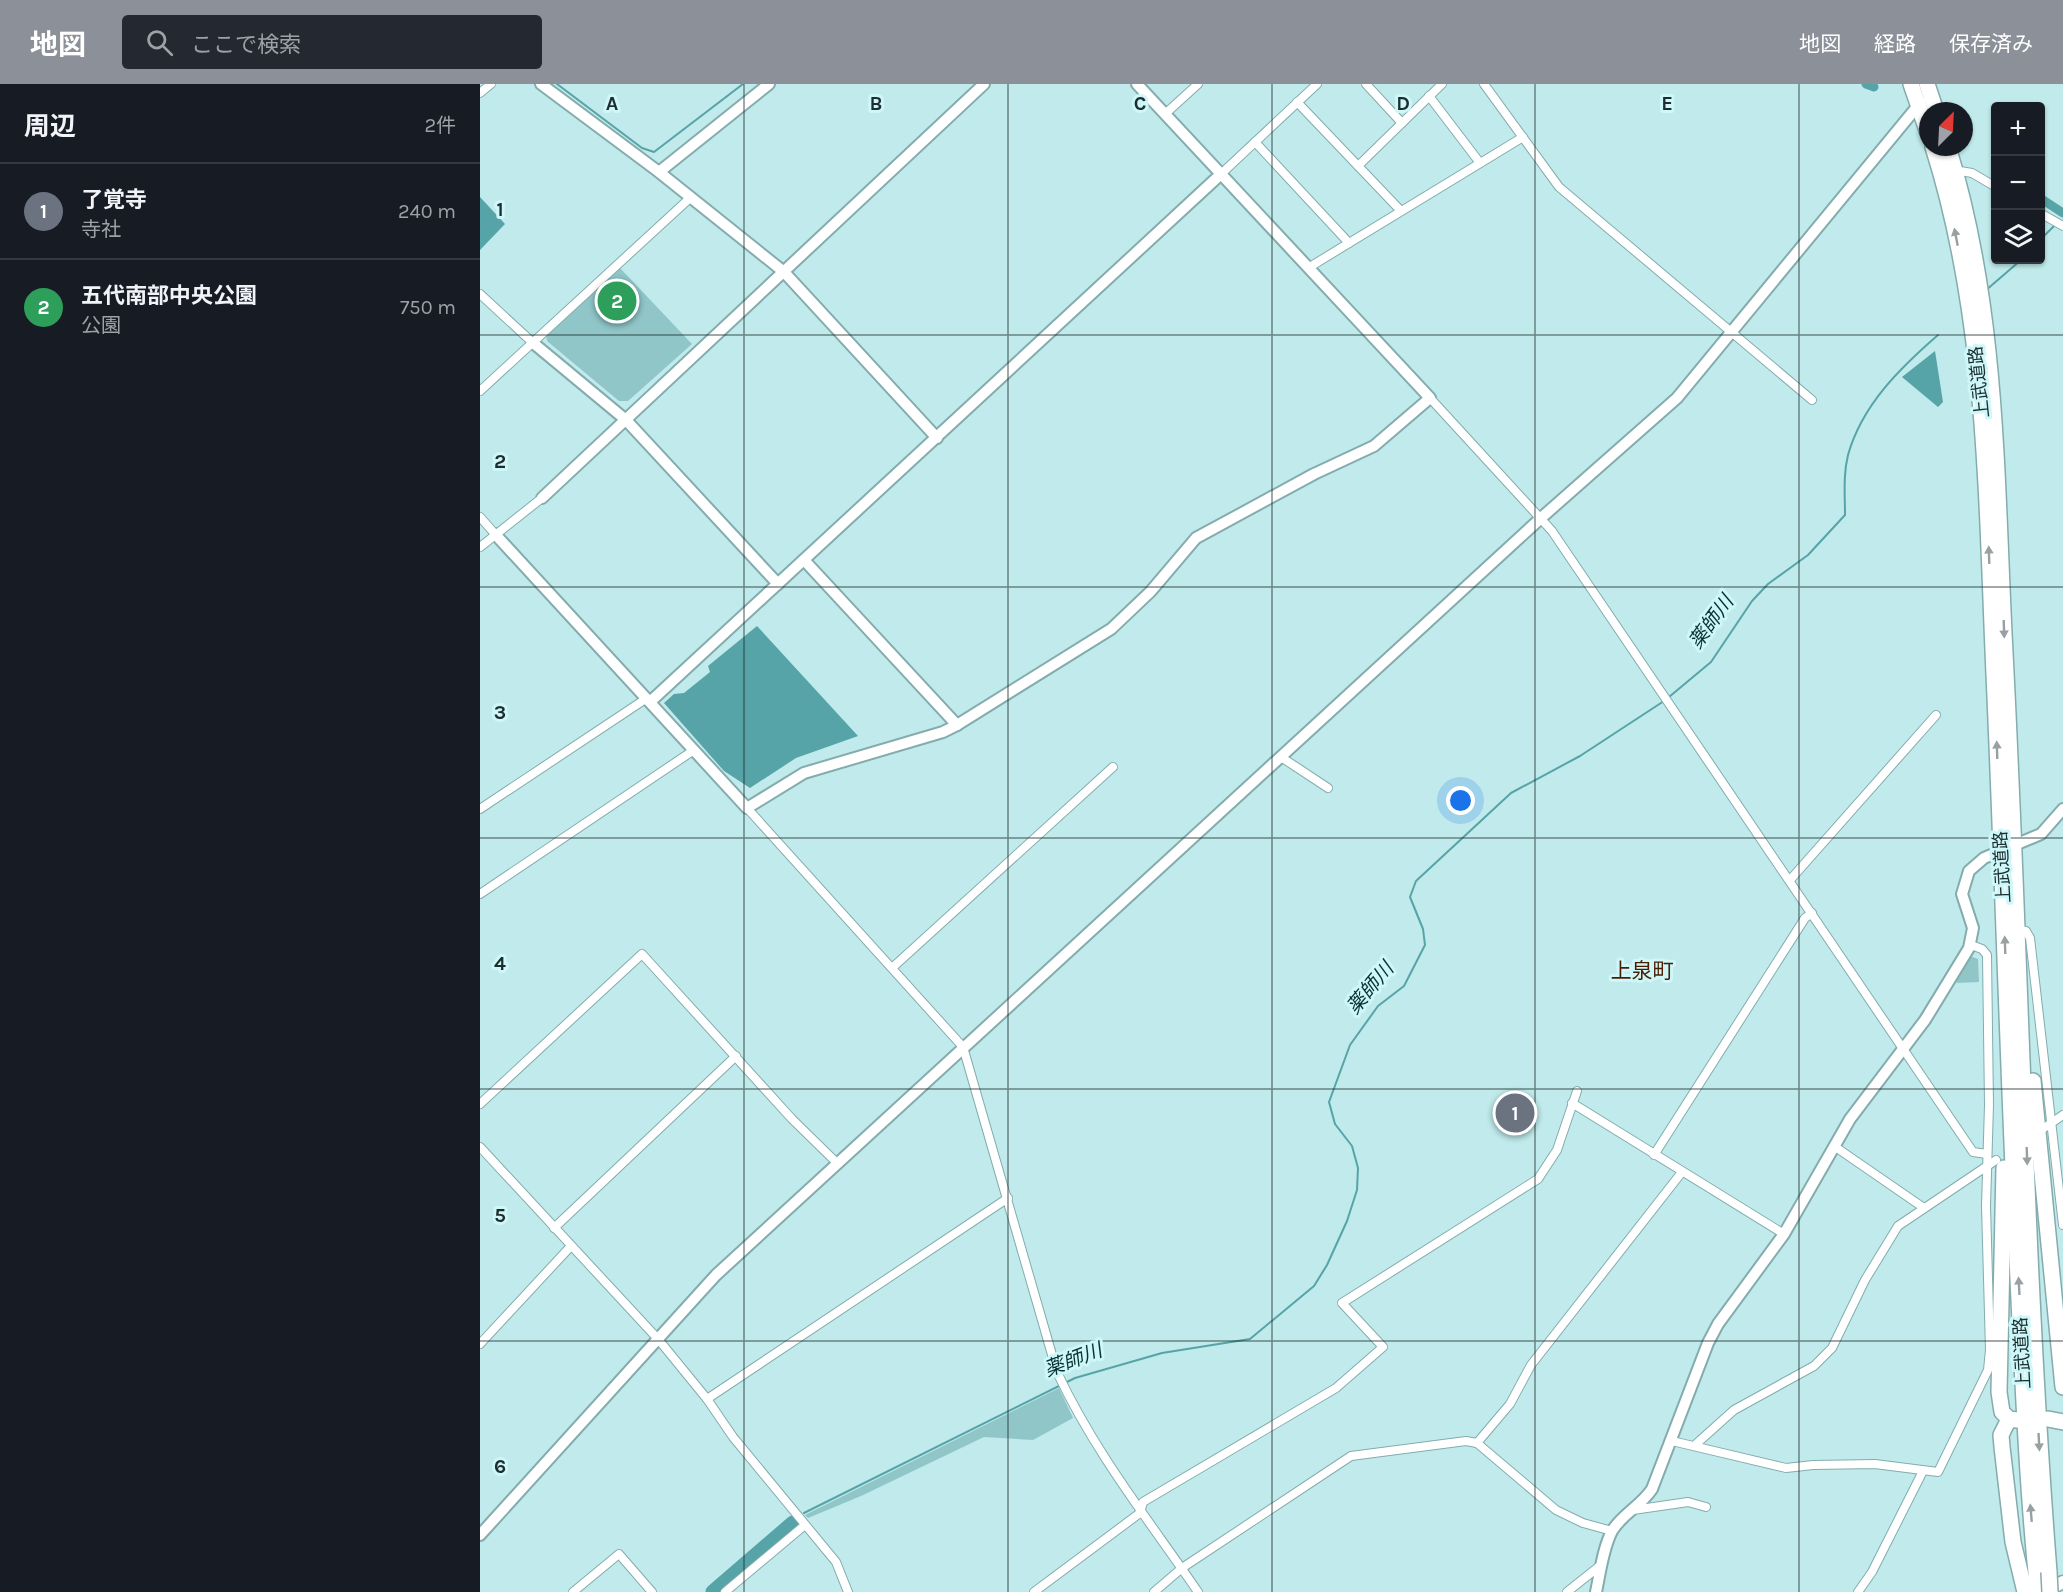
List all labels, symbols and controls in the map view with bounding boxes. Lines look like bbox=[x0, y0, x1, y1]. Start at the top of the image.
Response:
search box bbox=[122, 15, 542, 69]
icon: search bbox=[143, 26, 176, 59]
text: 地図 bbox=[30, 28, 86, 61]
text: ここで検索 bbox=[191, 32, 301, 58]
text: 地図 bbox=[1799, 32, 1841, 56]
text: 経路 bbox=[1874, 32, 1916, 56]
text: 保存済み bbox=[1949, 32, 2033, 56]
text: A bbox=[606, 92, 619, 115]
text: B bbox=[870, 92, 882, 115]
text: C bbox=[1134, 92, 1146, 115]
text: D bbox=[1396, 92, 1410, 115]
text: E bbox=[1661, 92, 1673, 115]
north arrow bbox=[1919, 102, 1973, 156]
map controls bbox=[1991, 102, 2045, 264]
button: + bbox=[1991, 102, 2045, 156]
text: 周辺 bbox=[24, 111, 76, 142]
text: 2件 bbox=[424, 114, 456, 137]
button: − bbox=[1991, 156, 2045, 210]
text: 了覚寺 bbox=[81, 187, 147, 213]
text: 1 bbox=[496, 198, 504, 221]
text: 1 bbox=[40, 200, 47, 223]
text: 240 m bbox=[398, 200, 456, 223]
button: layers bbox=[1991, 210, 2045, 264]
text: 寺社 bbox=[81, 218, 121, 241]
one-way arrow bbox=[1951, 227, 1960, 246]
pin: 2 bbox=[598, 278, 636, 324]
text: 五代南部中央公園 bbox=[81, 283, 257, 309]
text: 2 bbox=[37, 296, 50, 319]
text: 750 m bbox=[400, 296, 456, 319]
text: 公園 bbox=[81, 314, 121, 337]
street label: 上武道路 bbox=[1964, 345, 1994, 419]
text: 2 bbox=[494, 450, 506, 473]
one-way arrow bbox=[1984, 545, 1994, 564]
water label: 薬師川 bbox=[1684, 589, 1739, 653]
one-way arrow bbox=[2000, 620, 2009, 639]
text: 3 bbox=[494, 701, 506, 724]
one-way arrow bbox=[1993, 740, 2002, 759]
your location bbox=[1446, 786, 1475, 815]
street label: 上武道路 bbox=[1989, 830, 2015, 904]
one-way arrow bbox=[2001, 935, 2010, 954]
text: 4 bbox=[494, 952, 506, 975]
water label: 薬師川 bbox=[1342, 956, 1399, 1018]
district label: 上泉町 bbox=[1611, 959, 1674, 983]
pin: 1 bbox=[1496, 1090, 1534, 1136]
one-way arrow bbox=[2022, 1147, 2032, 1166]
text: 5 bbox=[494, 1204, 506, 1227]
one-way arrow bbox=[2014, 1277, 2023, 1296]
street label: 上武道路 bbox=[2009, 1316, 2035, 1390]
water label: 薬師川 bbox=[1041, 1338, 1107, 1381]
one-way arrow bbox=[2035, 1433, 2044, 1452]
text: 6 bbox=[494, 1455, 506, 1478]
one-way arrow bbox=[2026, 1504, 2036, 1523]

